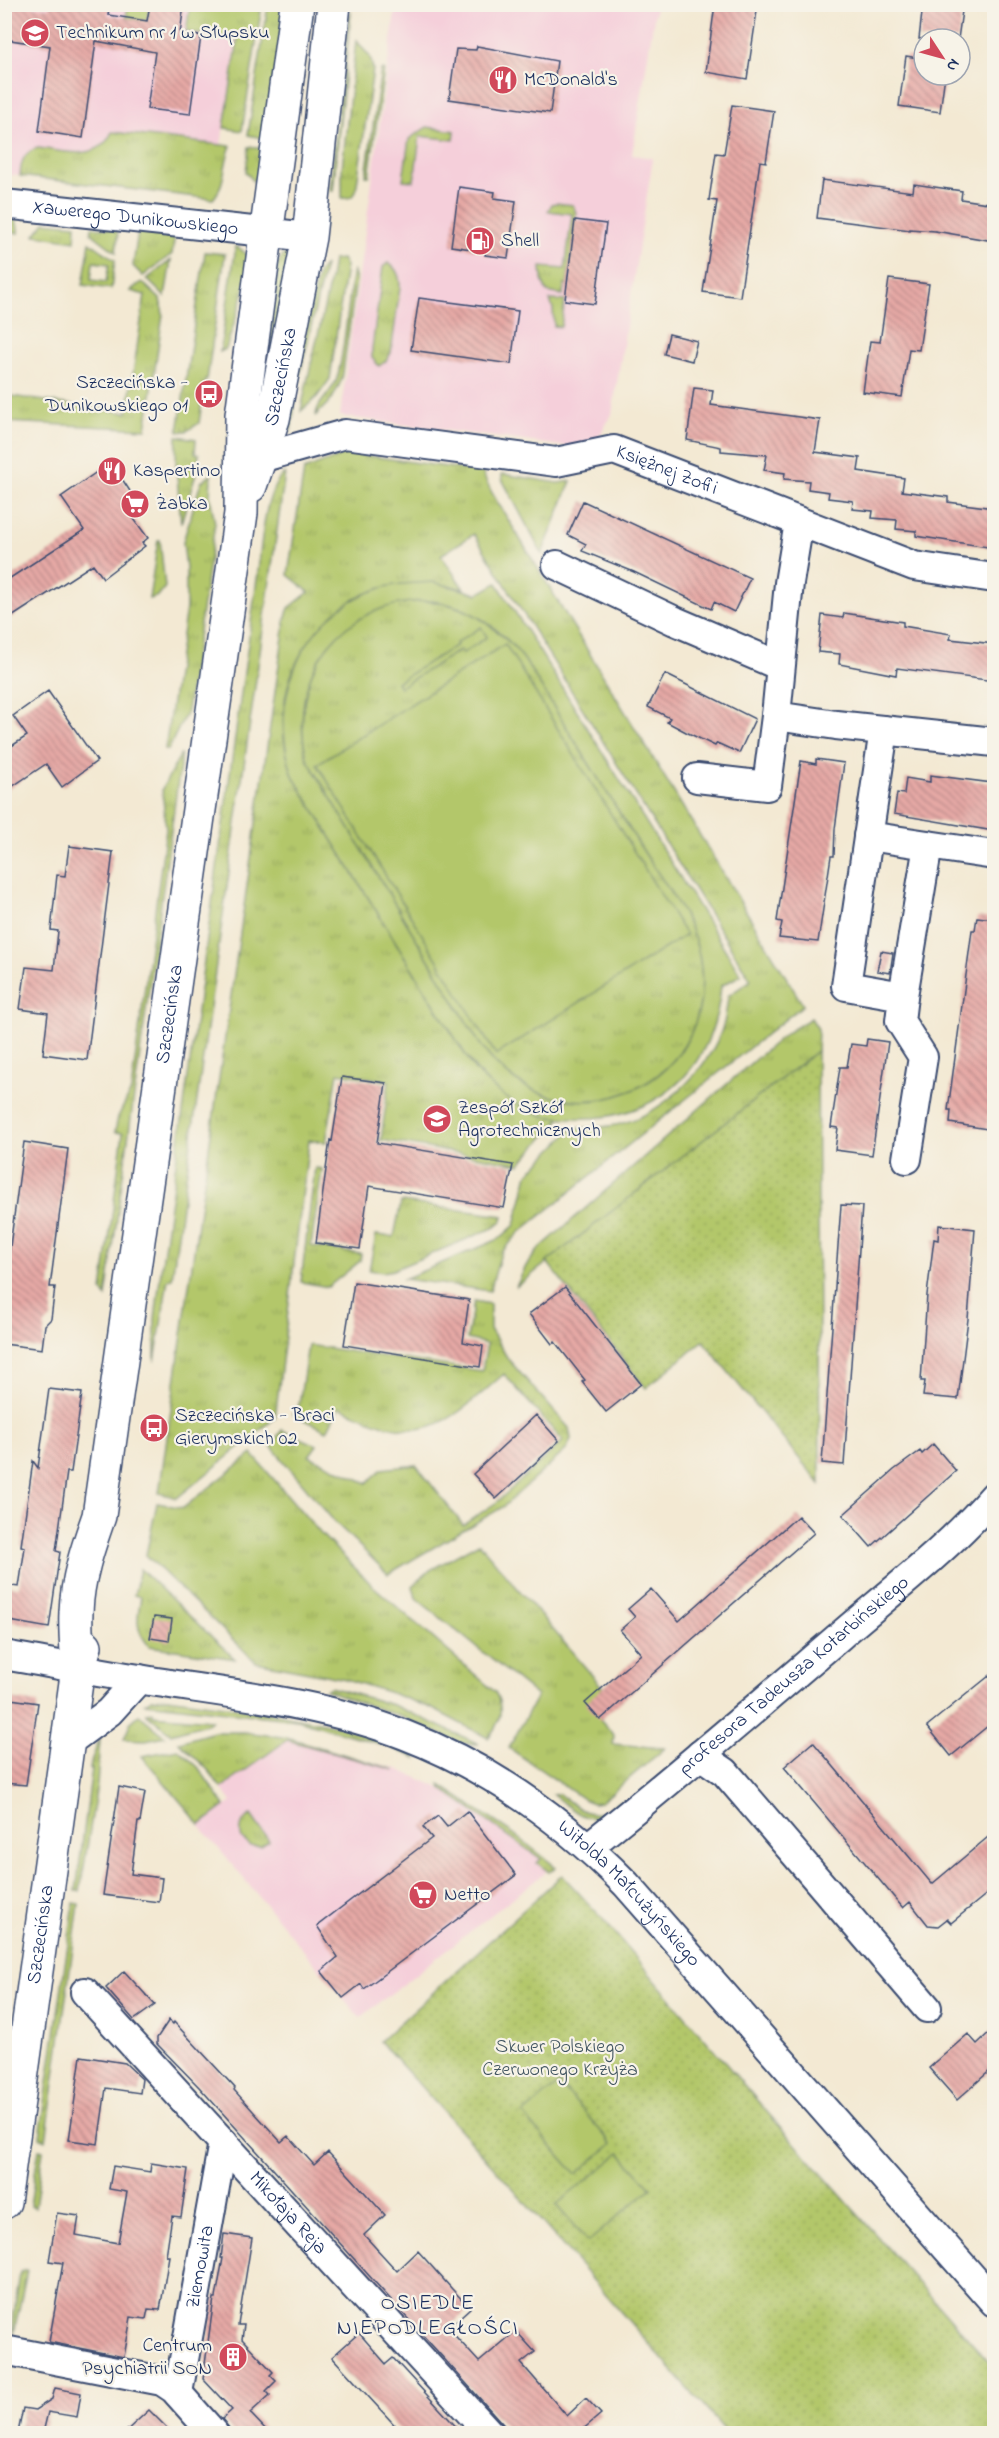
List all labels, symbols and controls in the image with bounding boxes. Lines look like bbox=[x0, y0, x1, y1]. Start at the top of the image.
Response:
school or university icon: Technikum nr 1 w Słupsku bbox=[19, 17, 51, 49]
place label: Technikum nr 1 w Słupsku bbox=[56, 19, 269, 48]
north arrow bbox=[912, 27, 972, 87]
text: N bbox=[940, 53, 965, 76]
restaurant icon: McDonald's bbox=[487, 64, 519, 96]
place label: McDonald's bbox=[524, 66, 618, 95]
street label: Xawerego Dunikowskiego bbox=[31, 193, 240, 244]
fuel station icon: Shell bbox=[464, 225, 496, 257]
place label: Shell bbox=[501, 227, 539, 256]
street label: Szczecińska bbox=[257, 325, 305, 430]
place label: Szczecińska - Dunikowskiego 01 bbox=[44, 369, 188, 422]
bus stop icon: Szczecińska - Dunikowskiego 01 bbox=[193, 378, 225, 410]
street label: Księżnej Zofii bbox=[612, 438, 722, 503]
restaurant icon: Kaspertino bbox=[96, 455, 128, 487]
place label: Kaspertino bbox=[133, 457, 220, 486]
supermarket icon: Żabka bbox=[119, 488, 151, 520]
place label: Żabka bbox=[156, 490, 208, 519]
street label: Szczecińska bbox=[149, 963, 191, 1066]
place label: Zespół Szkół Agrotechnicznych bbox=[458, 1094, 601, 1147]
school or university icon: Zespół Szkół Agrotechnicznych bbox=[421, 1103, 453, 1135]
place label: Szczecińska - Braci Gierymskich 02 bbox=[175, 1402, 335, 1454]
bus stop icon: Szczecińska - Braci Gierymskich 02 bbox=[138, 1412, 170, 1444]
street label: profesora Tadeusza Kotarbińskiego bbox=[672, 1569, 916, 1782]
street label: Witolda Małcużyńskiego bbox=[551, 1813, 707, 1973]
supermarket icon: Netto bbox=[407, 1879, 439, 1911]
place label: Netto bbox=[444, 1881, 490, 1910]
street label: Szczecińska bbox=[20, 1883, 62, 1986]
park label: Skwer Polskiego Czerwonego Krzyża bbox=[482, 2033, 638, 2086]
street label: Mikołaja Reja bbox=[242, 2165, 334, 2261]
street label: Ziemowita bbox=[179, 2223, 222, 2311]
district label: OSIEDLE NIEPODLEGŁOŚCI bbox=[337, 2288, 519, 2345]
place label: Centrum Psychiatrii SON bbox=[82, 2332, 212, 2384]
building icon: Centrum Psychiatrii SON bbox=[217, 2341, 249, 2373]

